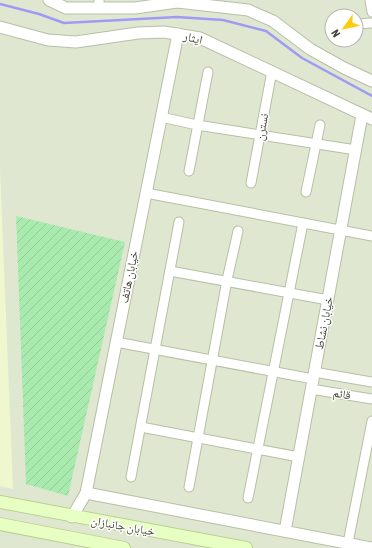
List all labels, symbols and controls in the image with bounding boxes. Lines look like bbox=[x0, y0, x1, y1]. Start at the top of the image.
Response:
north arrow bbox=[324, 8, 364, 48]
text: N bbox=[329, 27, 342, 39]
street label: ایثار bbox=[181, 29, 204, 47]
street label: نسترن bbox=[253, 112, 271, 142]
street label: خیابان هاتف bbox=[117, 249, 141, 304]
street label: خیابان نشاط bbox=[312, 295, 336, 351]
street label: قائم bbox=[332, 386, 352, 403]
street label: خیابان جانبازان bbox=[90, 513, 157, 539]

